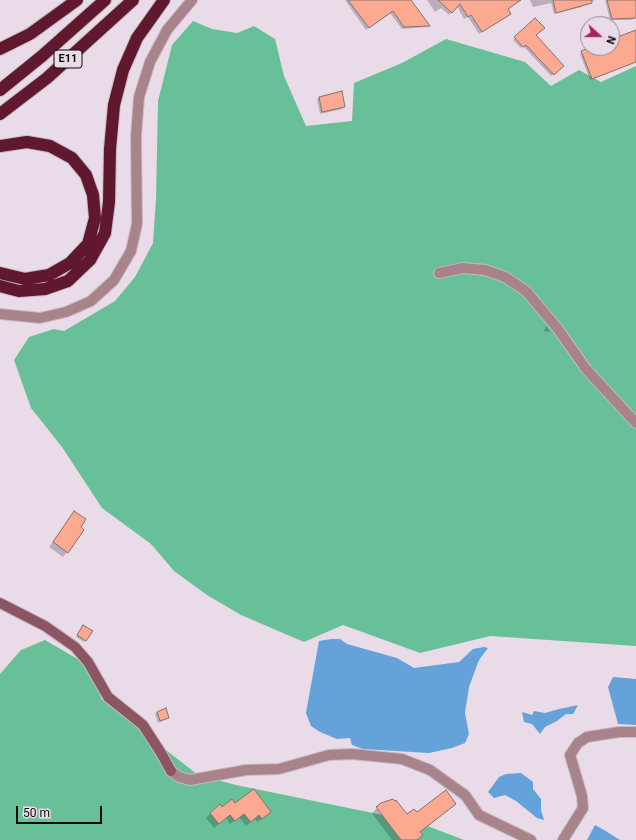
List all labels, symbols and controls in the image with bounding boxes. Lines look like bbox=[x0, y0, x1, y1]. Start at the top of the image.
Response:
north arrow bbox=[580, 16, 620, 56]
text: N bbox=[603, 34, 618, 46]
road number: E11 bbox=[54, 50, 82, 68]
scale bar bbox=[18, 798, 104, 824]
text: 50 m bbox=[23, 806, 50, 820]

